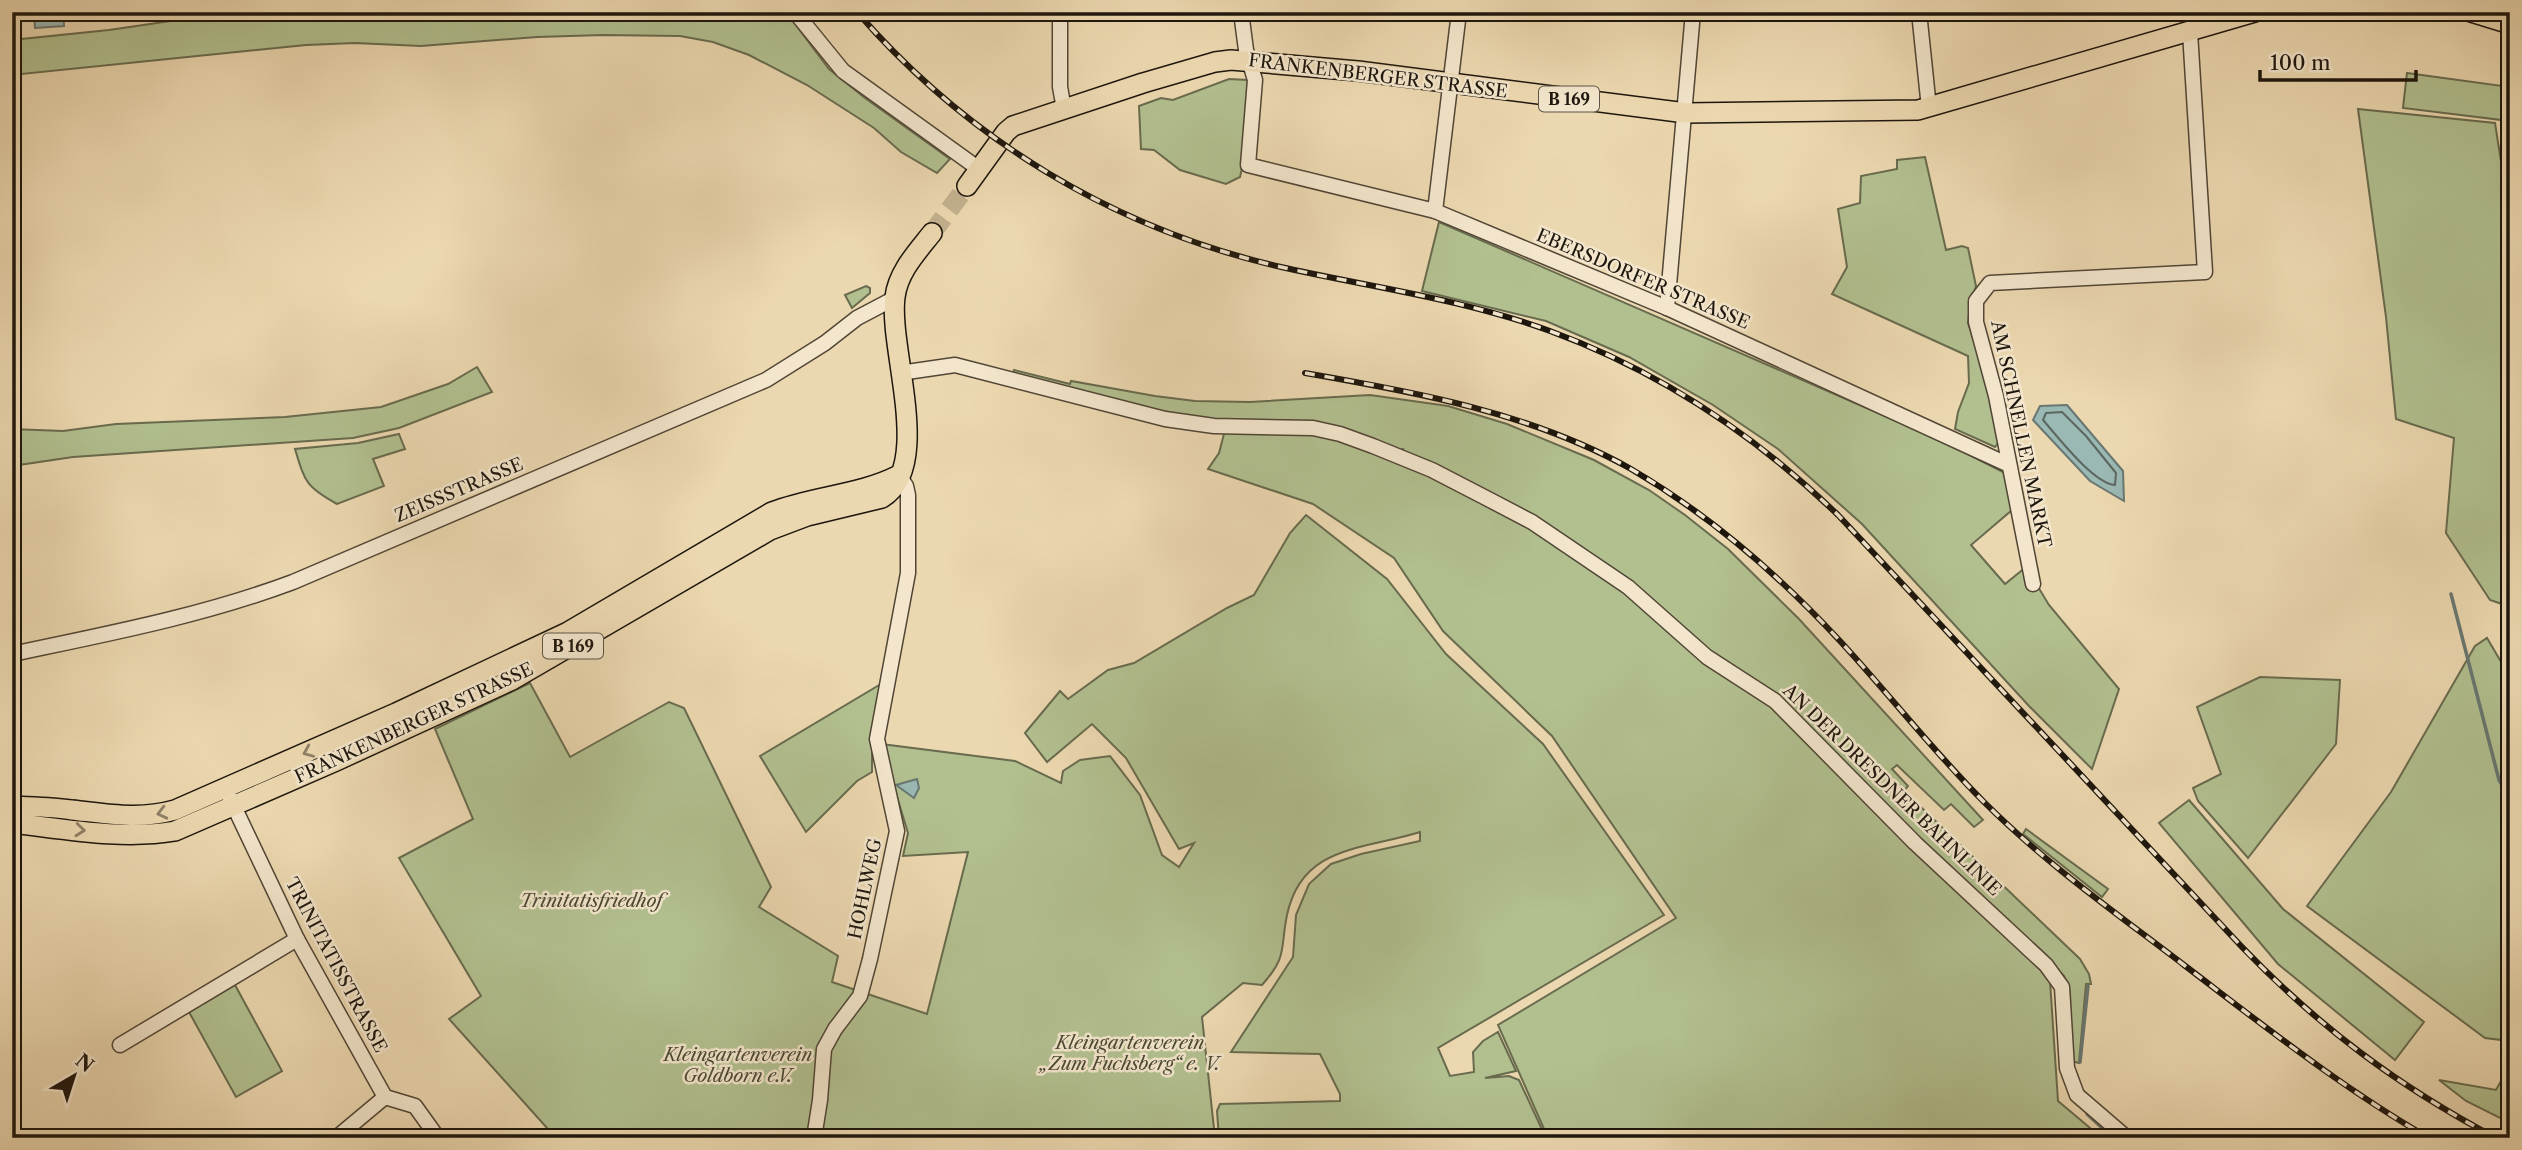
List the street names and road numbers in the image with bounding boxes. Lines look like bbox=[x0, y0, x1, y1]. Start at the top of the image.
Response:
street label: FRANKENBERGER STRASSE bbox=[1247, 49, 1509, 103]
road number: B 169 bbox=[1539, 86, 1599, 111]
street label: EBERSDORFER STRASSE bbox=[1533, 224, 1753, 334]
street label: AM SCHNELLEN MARKT bbox=[1986, 318, 2056, 550]
street label: ZEISSSTRASSE bbox=[391, 453, 527, 527]
road number: B 169 bbox=[543, 634, 603, 659]
street label: FRANKENBERGER STRASSE bbox=[291, 658, 537, 788]
street label: AN DER DRESDNER BAHNLINIE bbox=[1778, 679, 2006, 900]
street label: HOHLWEG bbox=[844, 836, 887, 941]
street label: TRINITATISSTRASSE bbox=[281, 874, 391, 1056]

